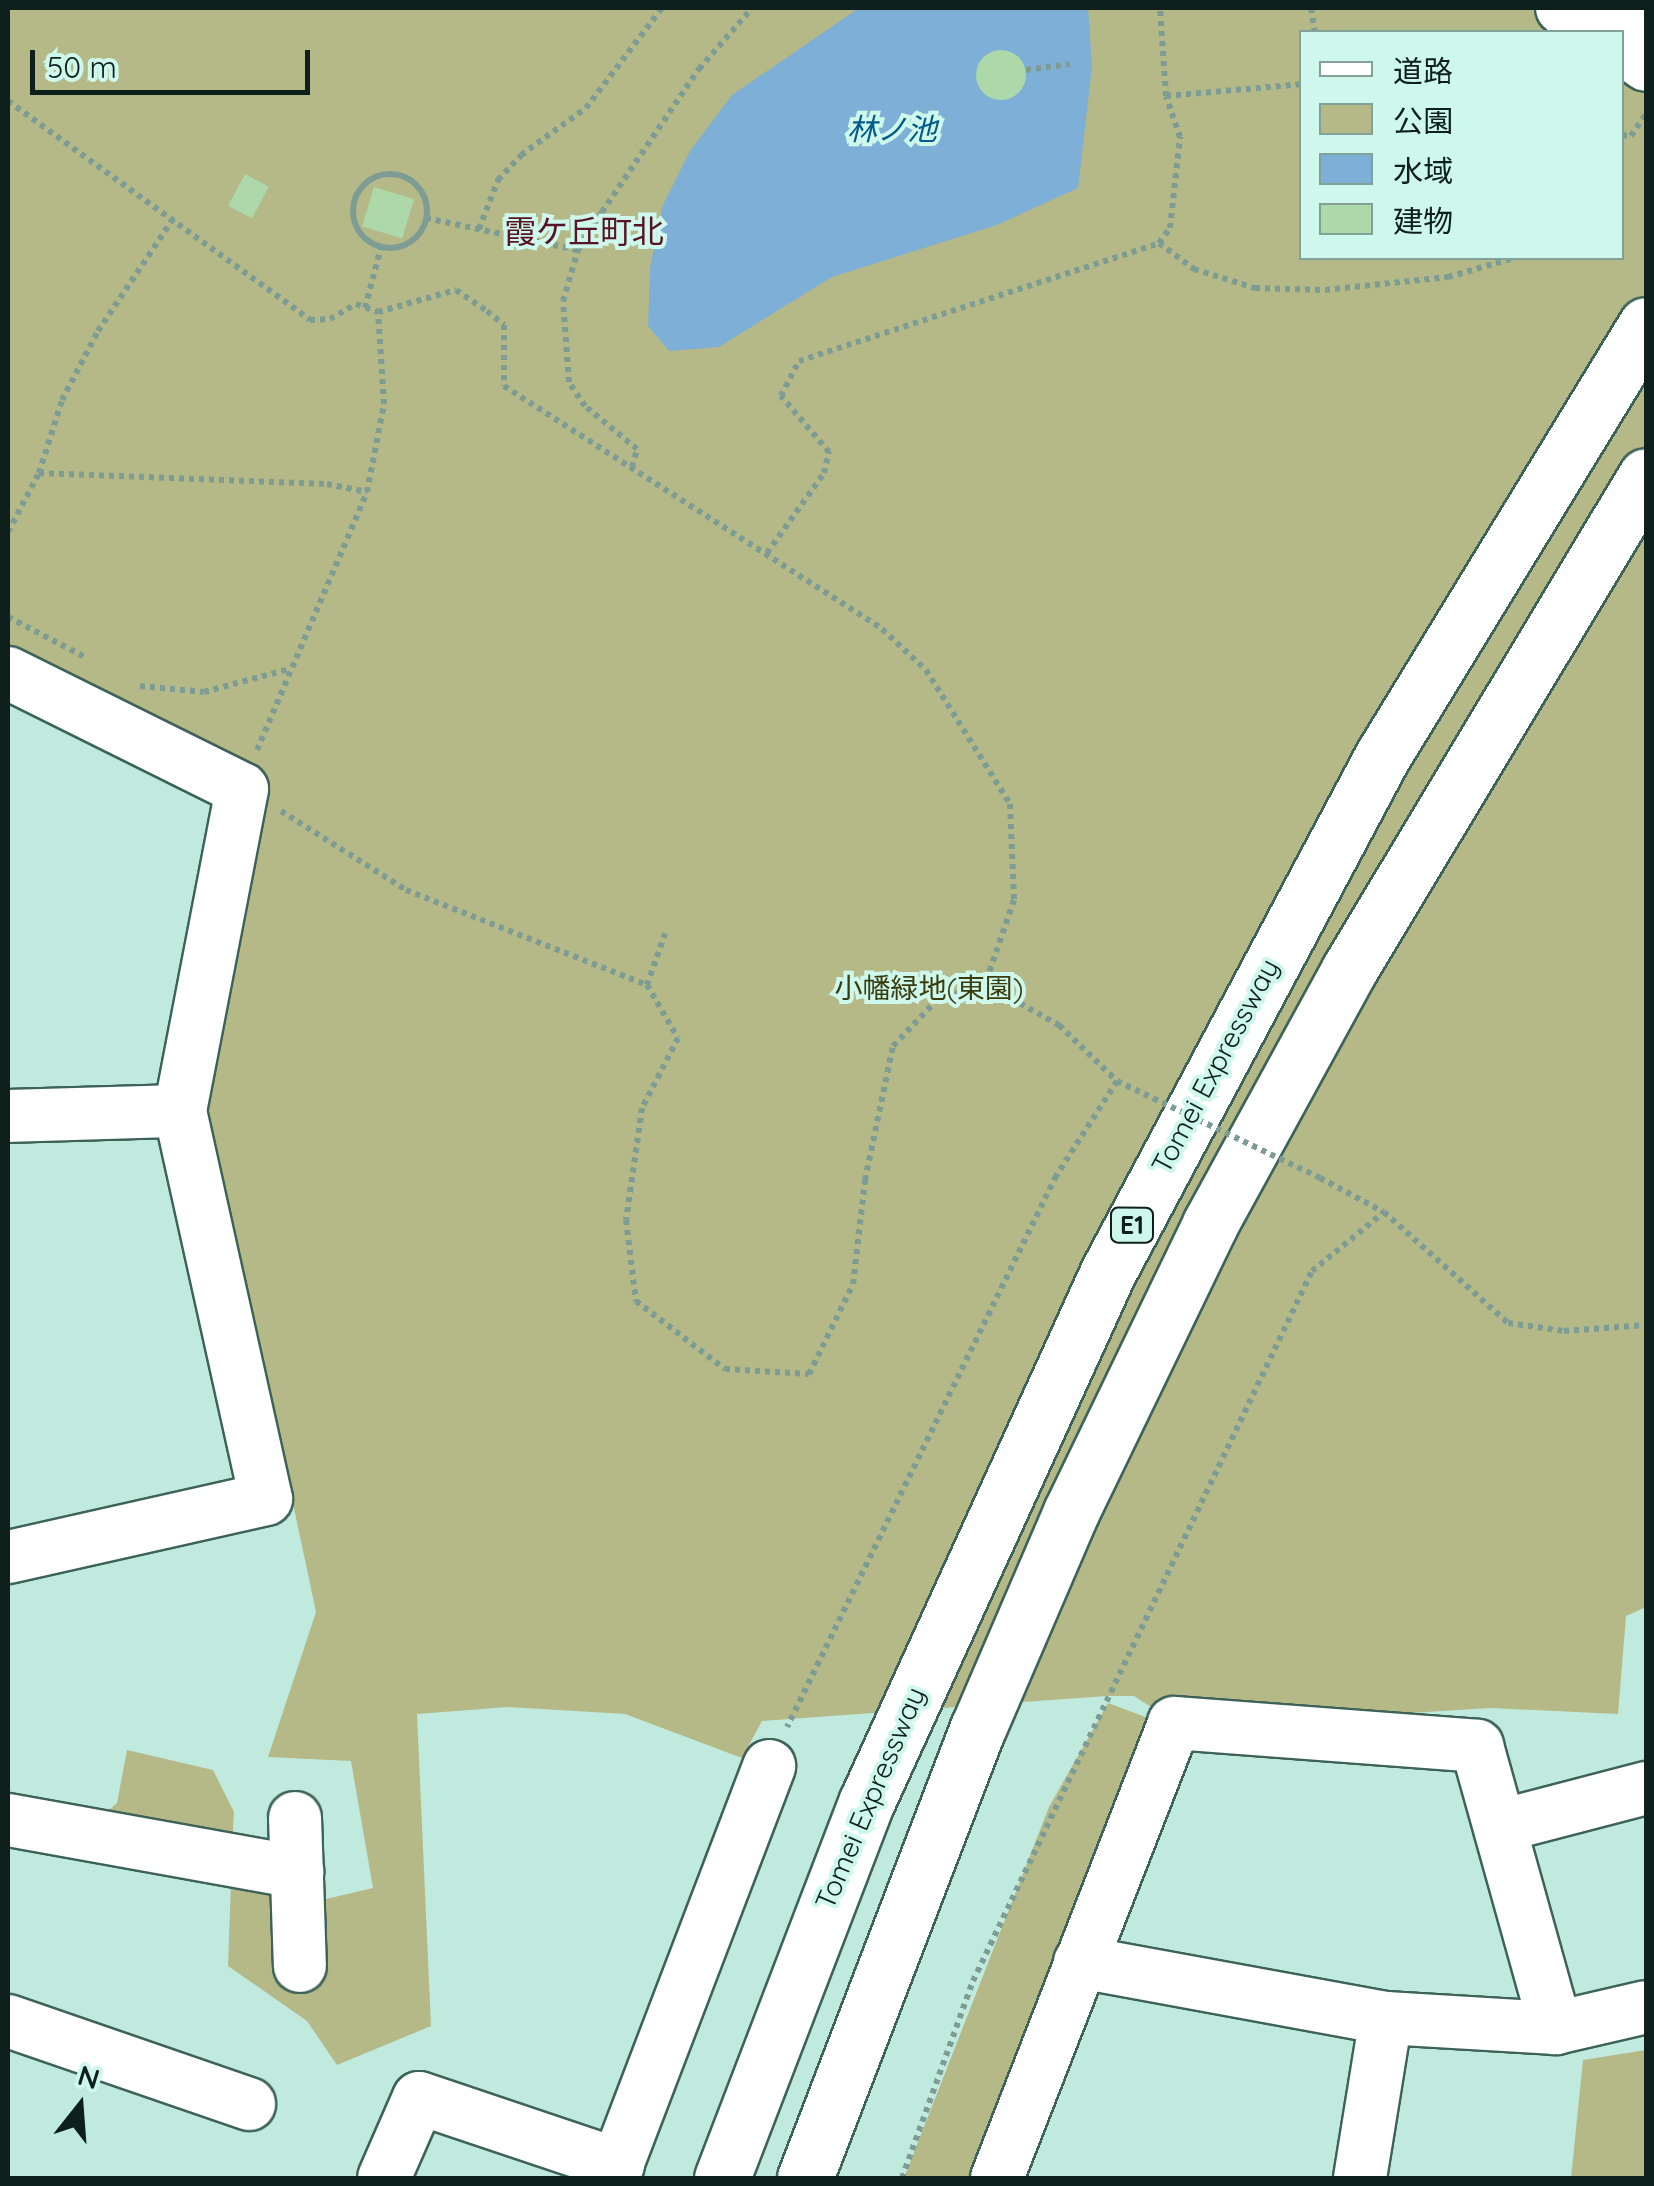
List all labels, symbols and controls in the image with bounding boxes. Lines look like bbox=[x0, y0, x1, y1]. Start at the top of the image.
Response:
scale bar bbox=[35, 30, 315, 92]
legend bbox=[1299, 30, 1624, 260]
text: 50 m bbox=[47, 48, 117, 86]
text: 道路 bbox=[1393, 52, 1453, 90]
text: 公園 bbox=[1393, 102, 1453, 140]
water label: 林ノ池 bbox=[847, 111, 937, 147]
text: 水域 bbox=[1393, 152, 1453, 190]
text: 建物 bbox=[1393, 202, 1453, 240]
district label: 霞ケ丘町北 bbox=[504, 212, 664, 250]
street label: Tomei Expressway bbox=[1144, 953, 1286, 1179]
park label: 小幡緑地(東園) bbox=[835, 971, 1023, 1005]
road number: E1 bbox=[1110, 1205, 1154, 1245]
street label: Tomei Expressway bbox=[808, 1682, 932, 1914]
north arrow bbox=[30, 2056, 130, 2156]
text: N bbox=[74, 2057, 104, 2097]

